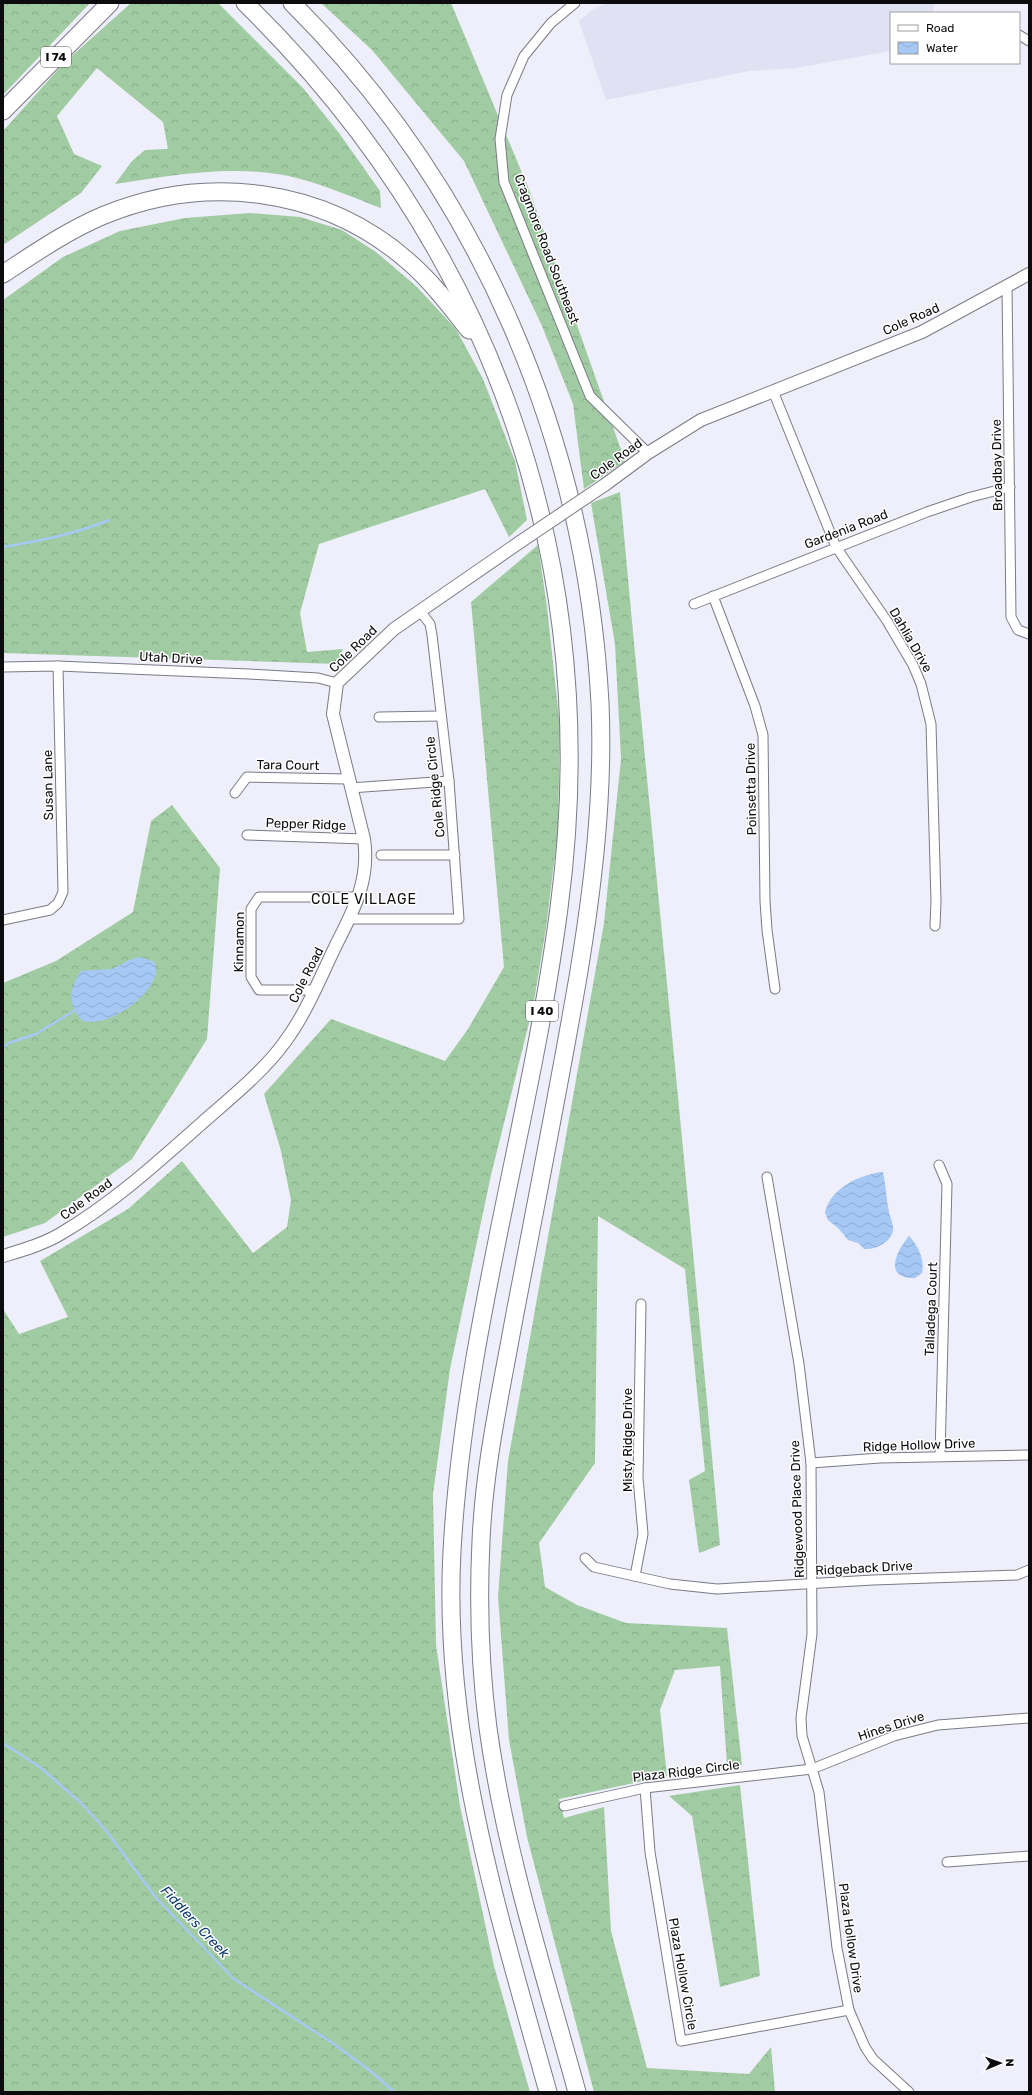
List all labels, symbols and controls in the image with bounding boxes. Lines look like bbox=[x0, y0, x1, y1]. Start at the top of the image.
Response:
legend bbox=[890, 12, 1020, 64]
text: Road bbox=[926, 21, 954, 35]
text: Water bbox=[926, 41, 958, 55]
road number: I 74 bbox=[41, 47, 71, 67]
street label: Cragmore Road Southeast bbox=[511, 172, 583, 326]
street label: Cole Road bbox=[880, 300, 942, 338]
street label: Broadbay Drive bbox=[989, 419, 1005, 511]
street label: Cole Road bbox=[587, 435, 645, 483]
street label: Gardenia Road bbox=[802, 506, 890, 552]
street label: Dahlia Drive bbox=[887, 605, 935, 675]
street label: Cole Road bbox=[326, 623, 380, 675]
street label: Utah Drive bbox=[139, 649, 203, 667]
street label: Cole Ridge Circle bbox=[422, 736, 449, 838]
street label: Poinsetta Drive bbox=[743, 743, 759, 835]
street label: Susan Lane bbox=[40, 750, 56, 820]
street label: Tara Court bbox=[257, 757, 319, 773]
street label: Pepper Ridge bbox=[265, 815, 347, 834]
district label: COLE VILLAGE bbox=[311, 891, 417, 908]
street label: Kinnamon bbox=[231, 911, 247, 973]
street label: Cole Road bbox=[286, 945, 326, 1005]
road number: I 40 bbox=[526, 1001, 558, 1021]
street label: Cole Road bbox=[57, 1175, 115, 1223]
street label: Talladega Court bbox=[922, 1262, 941, 1356]
street label: Misty Ridge Drive bbox=[620, 1388, 636, 1492]
street label: Ridge Hollow Drive bbox=[862, 1436, 976, 1455]
street label: Ridgewood Place Drive bbox=[787, 1440, 808, 1578]
street label: Ridgeback Drive bbox=[815, 1558, 913, 1579]
street label: Hines Drive bbox=[856, 1708, 926, 1744]
street label: Plaza Ridge Circle bbox=[632, 1757, 740, 1786]
water label: Fiddlers Creek bbox=[157, 1882, 233, 1962]
street label: Plaza Hollow Drive bbox=[836, 1882, 866, 1994]
street label: Plaza Hollow Circle bbox=[666, 1917, 700, 2031]
north arrow bbox=[980, 2043, 1020, 2083]
text: N bbox=[1003, 2058, 1016, 2067]

